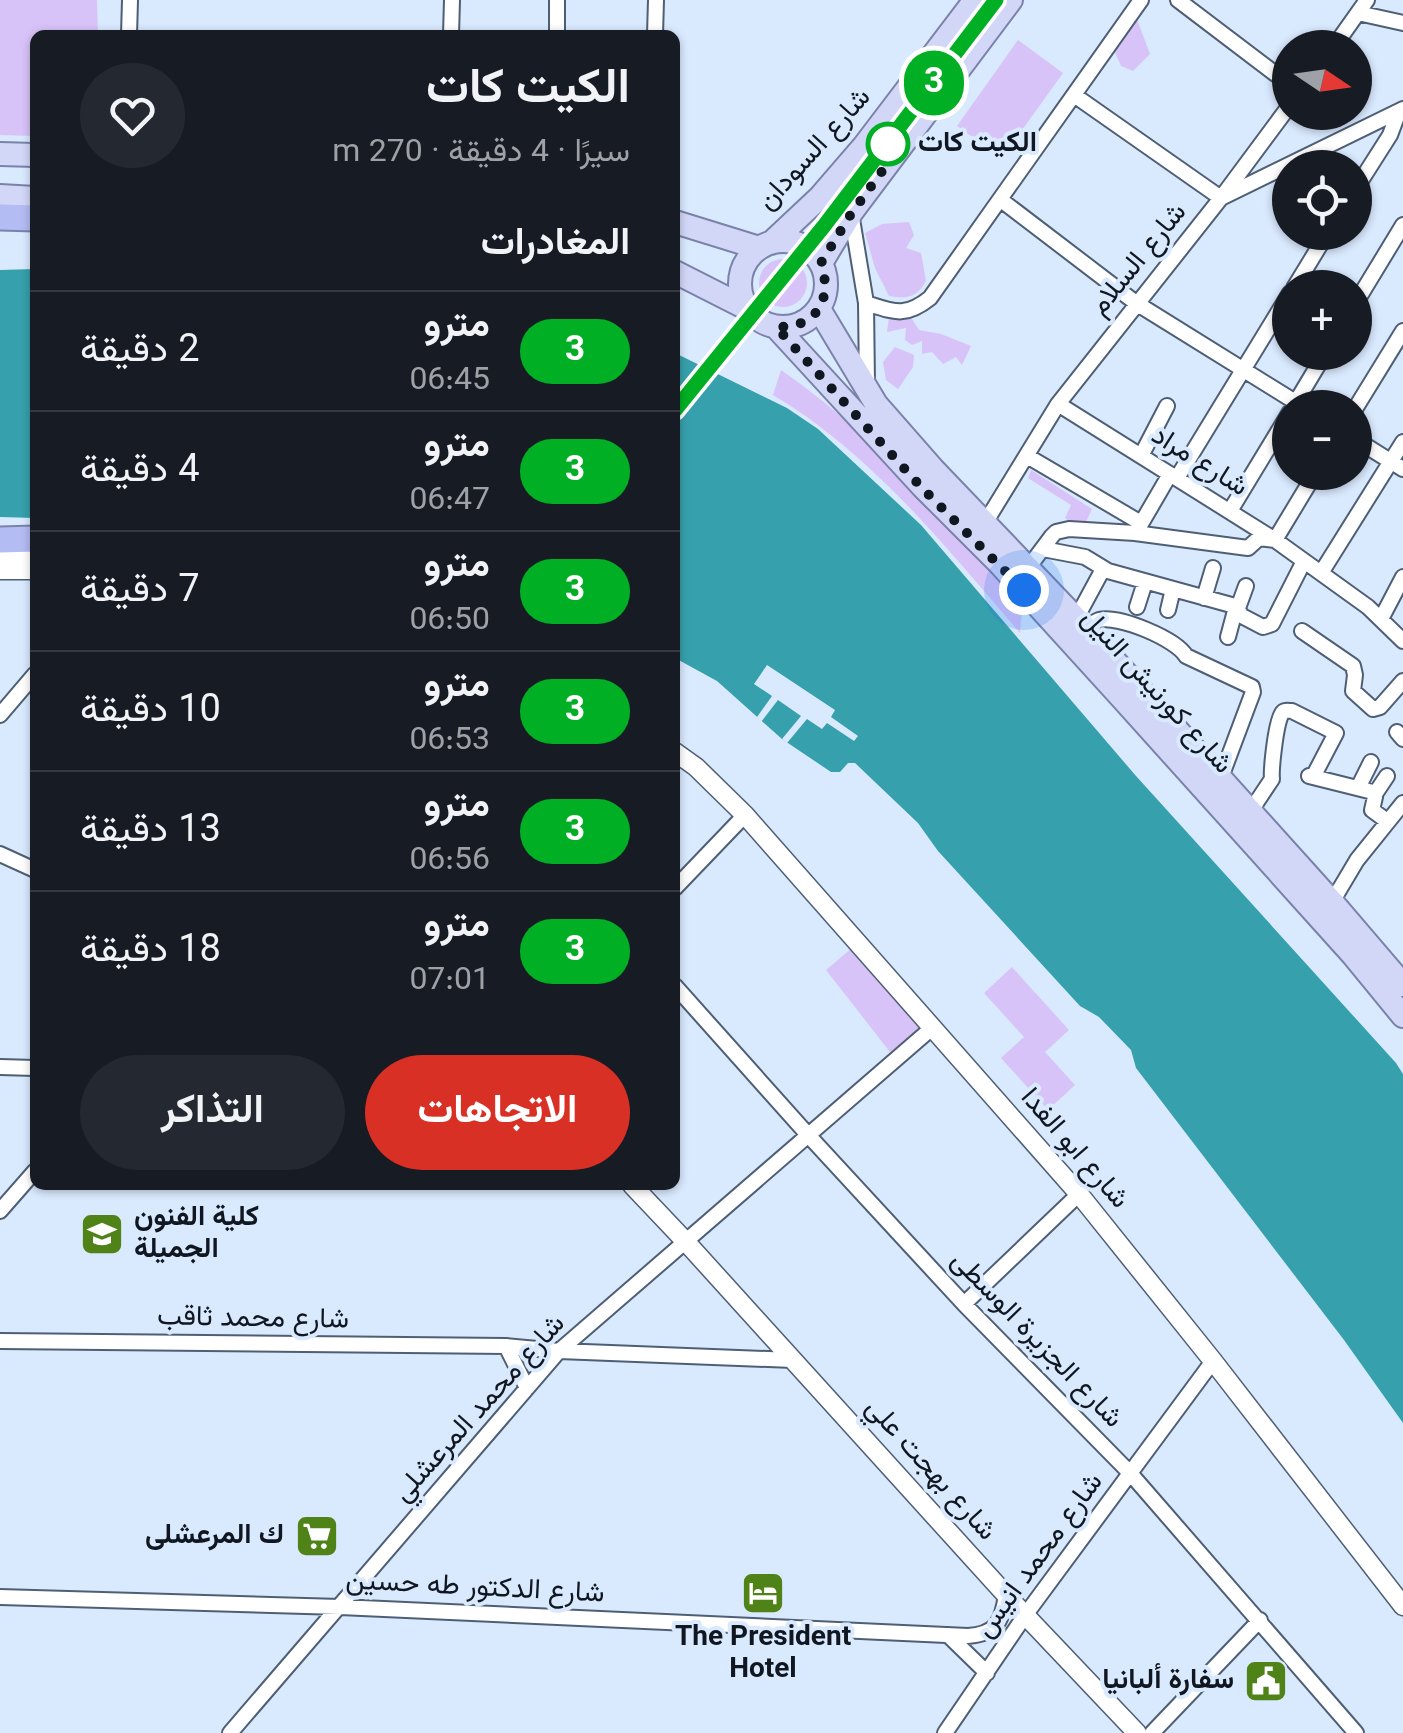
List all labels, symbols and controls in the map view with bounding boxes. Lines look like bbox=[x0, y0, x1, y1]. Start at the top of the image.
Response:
north arrow bbox=[1272, 30, 1372, 130]
map controls bbox=[1272, 30, 1372, 490]
line badge: 3 bbox=[902, 51, 966, 116]
text: الکيت کات bbox=[426, 53, 630, 128]
text: 3 bbox=[924, 56, 944, 111]
button: heart bbox=[80, 63, 185, 168]
street label: شارع السودان bbox=[747, 78, 883, 222]
place label: الکيت کات bbox=[918, 122, 1037, 166]
marker: الکيت کات bbox=[867, 123, 909, 165]
text: سيرًا · 4 دقيقة · 270 m bbox=[332, 128, 630, 178]
button: locate bbox=[1272, 150, 1372, 250]
street label: شارع السلام bbox=[1079, 193, 1199, 327]
text: المغادرات bbox=[481, 215, 630, 274]
button: + bbox=[1272, 270, 1372, 370]
text: مترو bbox=[424, 297, 490, 356]
text: 2 دقيقة bbox=[80, 322, 200, 381]
text: 3 bbox=[565, 324, 585, 379]
text: 06:45 bbox=[409, 356, 490, 406]
button: − bbox=[1272, 390, 1372, 490]
street label: شارع مراد bbox=[1142, 415, 1256, 509]
text: مترو bbox=[424, 417, 490, 476]
text: 4 دقيقة bbox=[80, 442, 200, 501]
text: 3 bbox=[565, 444, 585, 499]
text: 06:47 bbox=[409, 476, 490, 526]
text: مترو bbox=[424, 537, 490, 596]
text: 7 دقيقة bbox=[80, 562, 200, 621]
text: 3 bbox=[565, 564, 585, 619]
your location bbox=[999, 565, 1049, 615]
text: 06:50 bbox=[409, 596, 490, 646]
street label: شارع كورنيش النيل bbox=[1069, 599, 1243, 785]
text: مترو bbox=[424, 657, 490, 716]
text: 10 دقيقة bbox=[80, 682, 221, 741]
text: 3 bbox=[565, 684, 585, 739]
text: 06:53 bbox=[409, 716, 490, 766]
text: مترو bbox=[424, 777, 490, 836]
text: 13 دقيقة bbox=[80, 802, 221, 861]
text: 3 bbox=[565, 804, 585, 859]
text: 06:56 bbox=[409, 836, 490, 886]
text: مترو bbox=[424, 897, 490, 956]
text: 18 دقيقة bbox=[80, 922, 221, 981]
text: 3 bbox=[565, 924, 585, 979]
text: 07:01 bbox=[409, 956, 490, 1006]
button: التذاكر bbox=[80, 1055, 345, 1170]
button: الاتجاهات bbox=[365, 1055, 630, 1170]
street label: شارع ابو الفدا bbox=[1009, 1079, 1139, 1219]
place label: كلية الفنون الجميلة bbox=[134, 1196, 259, 1272]
school or university icon: كلية الفنون الجميلة bbox=[79, 1211, 125, 1257]
street label: شارع الجزيرة الوسطى bbox=[939, 1241, 1133, 1439]
street label: شارع محمد ثاقب bbox=[157, 1295, 349, 1343]
street label: شارع محمد المرعشلي bbox=[383, 1305, 577, 1513]
street label: شارع بهجت علي bbox=[853, 1388, 1007, 1552]
street label: شارع محمد انيس bbox=[965, 1464, 1115, 1648]
supermarket icon: ك المرعشلى bbox=[294, 1513, 340, 1559]
place label: ك المرعشلى bbox=[145, 1514, 284, 1558]
street label: شارع الدكتور طه حسين bbox=[345, 1559, 605, 1617]
hotel icon: The President Hotel bbox=[740, 1570, 786, 1616]
place label: The President Hotel bbox=[675, 1616, 851, 1692]
public building icon: سفارة ألبانيا bbox=[1243, 1658, 1289, 1704]
place label: سفارة ألبانيا bbox=[1102, 1659, 1234, 1703]

